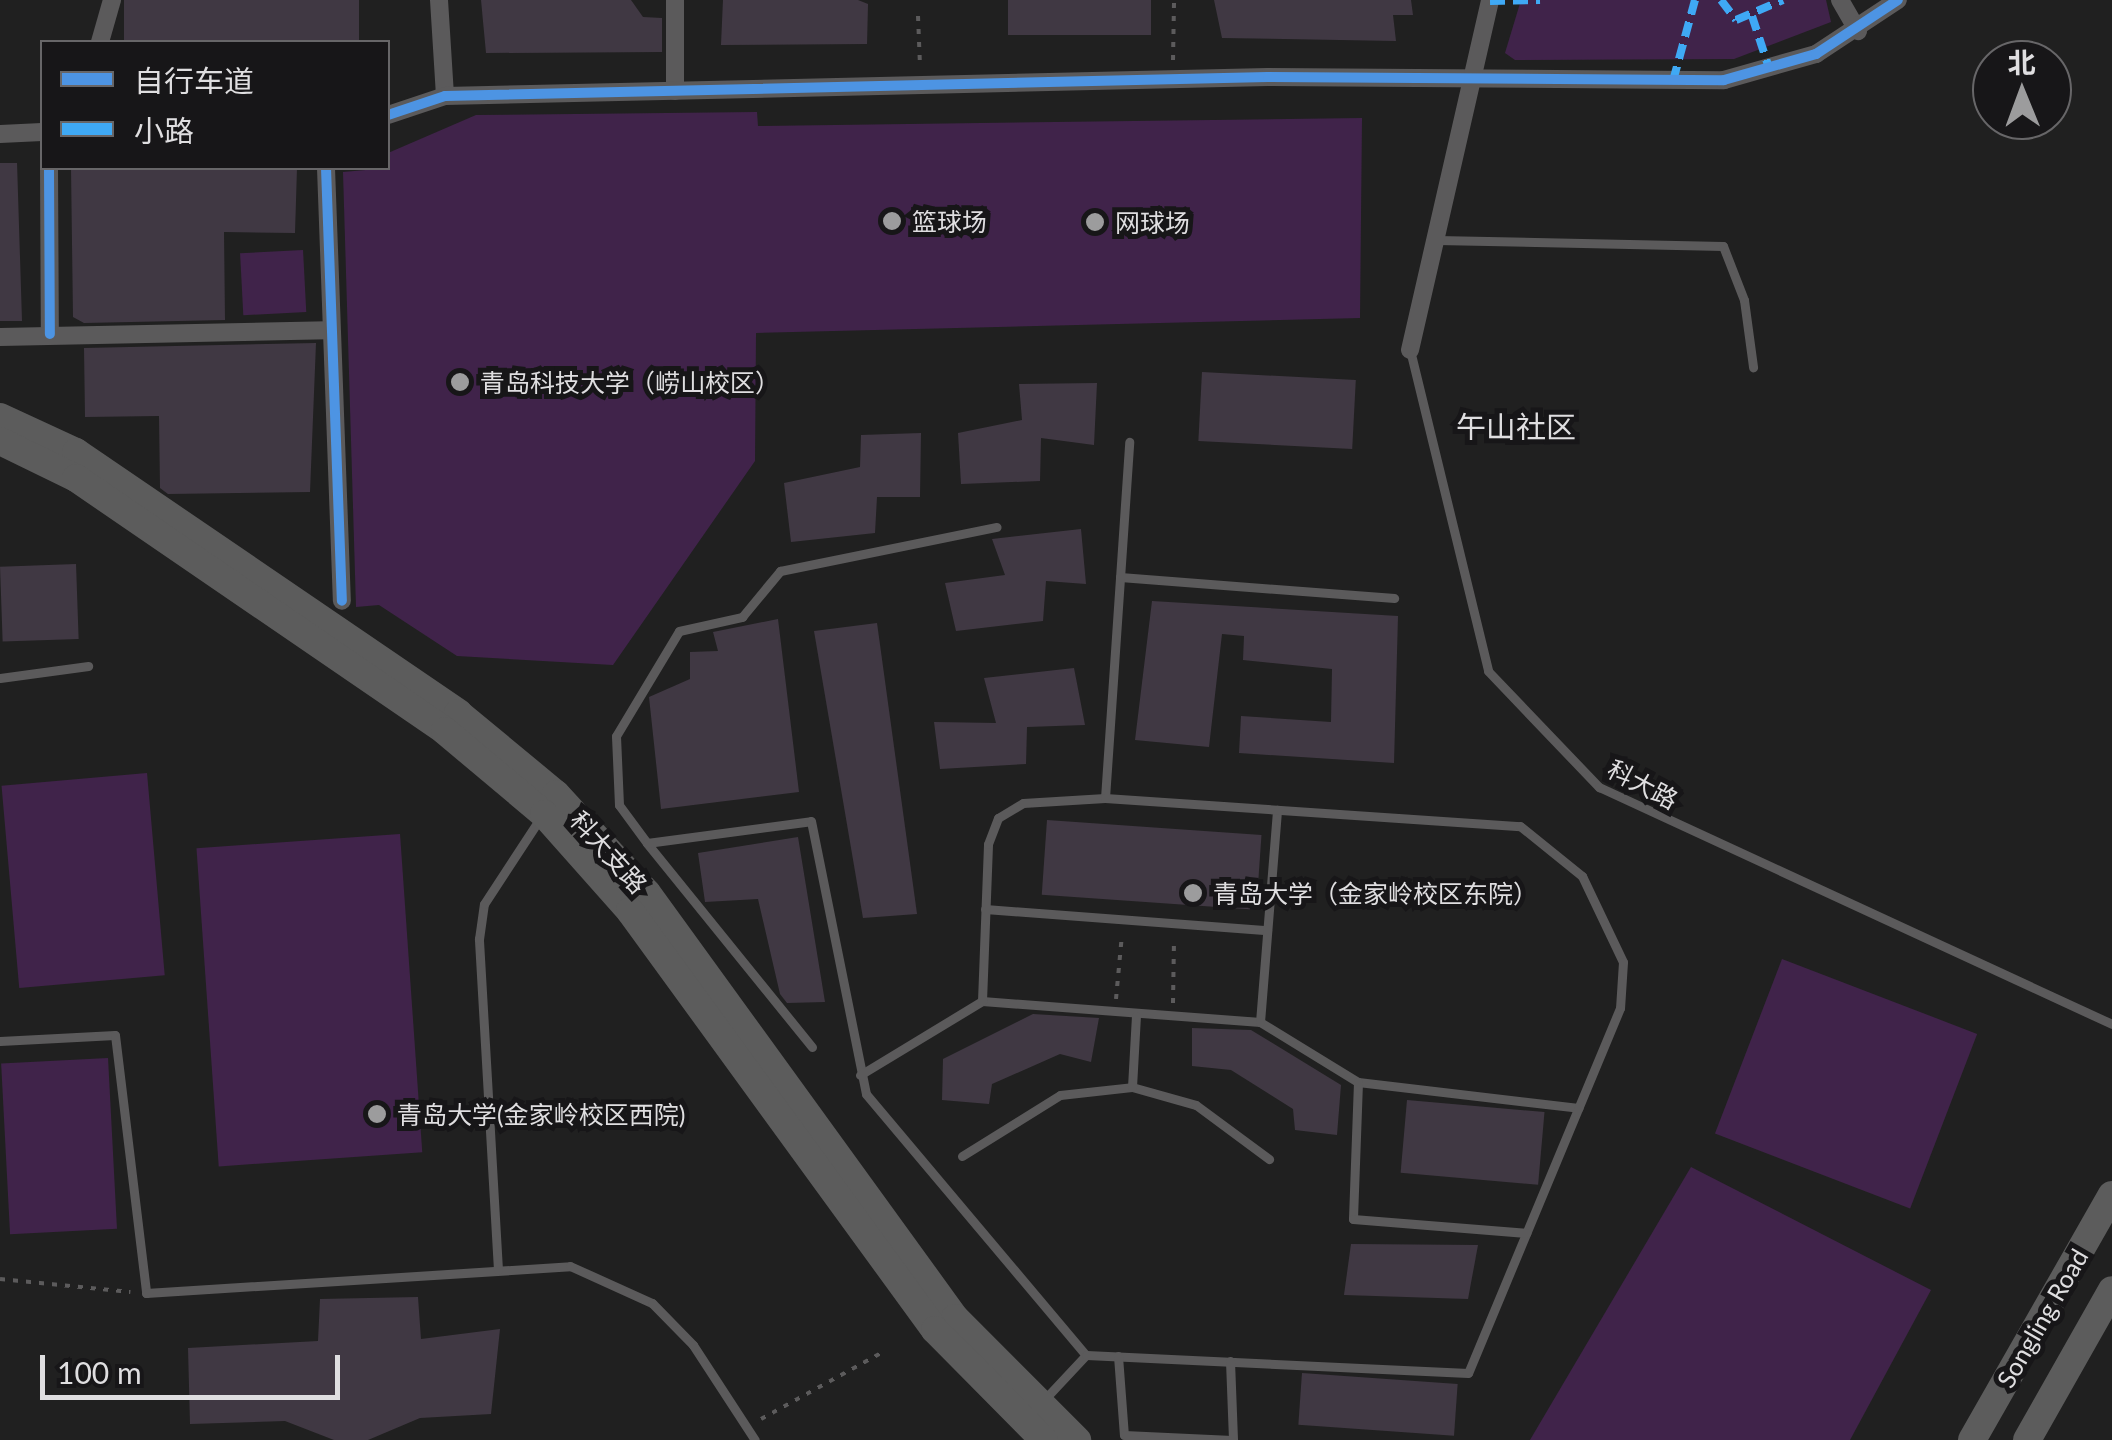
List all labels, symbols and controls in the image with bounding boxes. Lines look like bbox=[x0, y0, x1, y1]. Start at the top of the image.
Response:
legend bbox=[40, 40, 390, 170]
north arrow bbox=[1972, 40, 2072, 140]
text: 北 bbox=[2007, 45, 2036, 79]
text: 自行车道 bbox=[134, 62, 254, 98]
text: 小路 bbox=[134, 112, 194, 148]
place label: 篮球场 bbox=[912, 206, 987, 236]
place label: 网球场 bbox=[1115, 207, 1190, 237]
marker: 篮球场 bbox=[881, 210, 903, 232]
marker: 网球场 bbox=[1084, 211, 1106, 233]
place label: 青岛科技大学（崂山校区） bbox=[480, 367, 780, 397]
marker: 青岛科技大学（崂山校区） bbox=[449, 371, 471, 393]
district label: 午山社区 bbox=[1456, 408, 1576, 444]
street label: 科大路 bbox=[1603, 753, 1683, 815]
street label: 科大支路 bbox=[564, 805, 654, 899]
place label: 青岛大学（金家岭校区东院） bbox=[1213, 878, 1538, 908]
marker: 青岛大学（金家岭校区东院） bbox=[1182, 882, 1204, 904]
place label: 青岛大学(金家岭校区西院) bbox=[397, 1099, 685, 1129]
marker: 青岛大学(金家岭校区西院) bbox=[366, 1103, 388, 1125]
street label: Songling Road bbox=[1990, 1243, 2094, 1393]
scale bar bbox=[45, 1335, 345, 1397]
text: 100 m bbox=[57, 1354, 142, 1390]

